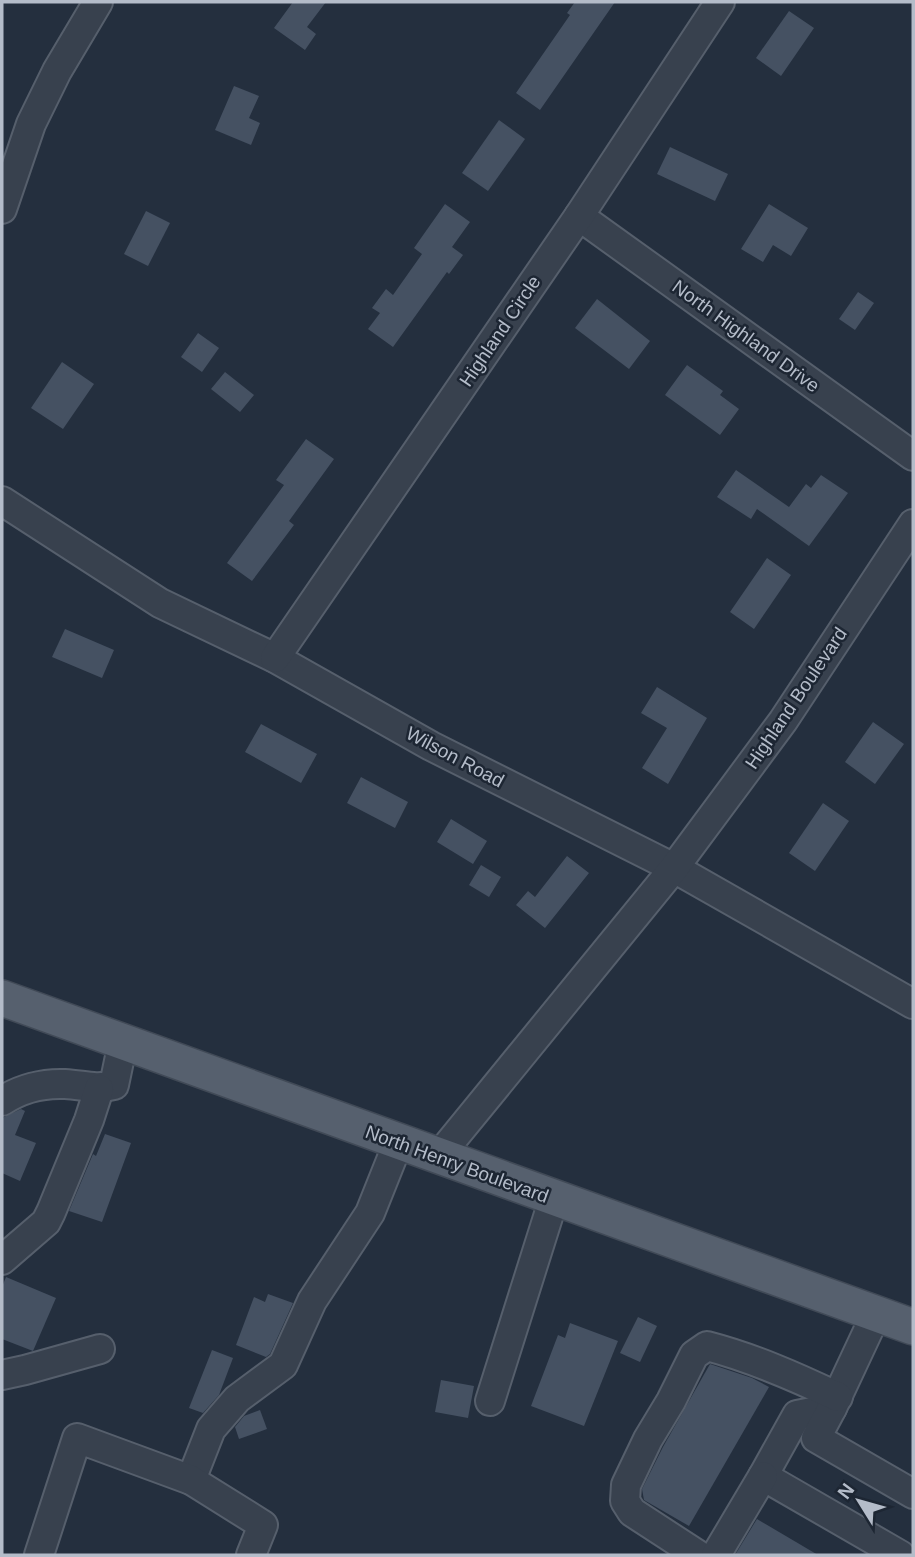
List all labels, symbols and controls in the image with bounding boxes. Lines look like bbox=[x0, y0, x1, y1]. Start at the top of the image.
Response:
street label: Highland Circle bbox=[455, 272, 545, 390]
street label: North Highland Drive bbox=[668, 276, 824, 396]
street label: Highland Boulevard bbox=[741, 623, 851, 773]
street label: Wilson Road bbox=[403, 722, 507, 792]
street label: North Henry Boulevard bbox=[363, 1121, 551, 1207]
north arrow bbox=[824, 1466, 894, 1536]
text: N bbox=[833, 1479, 858, 1503]

